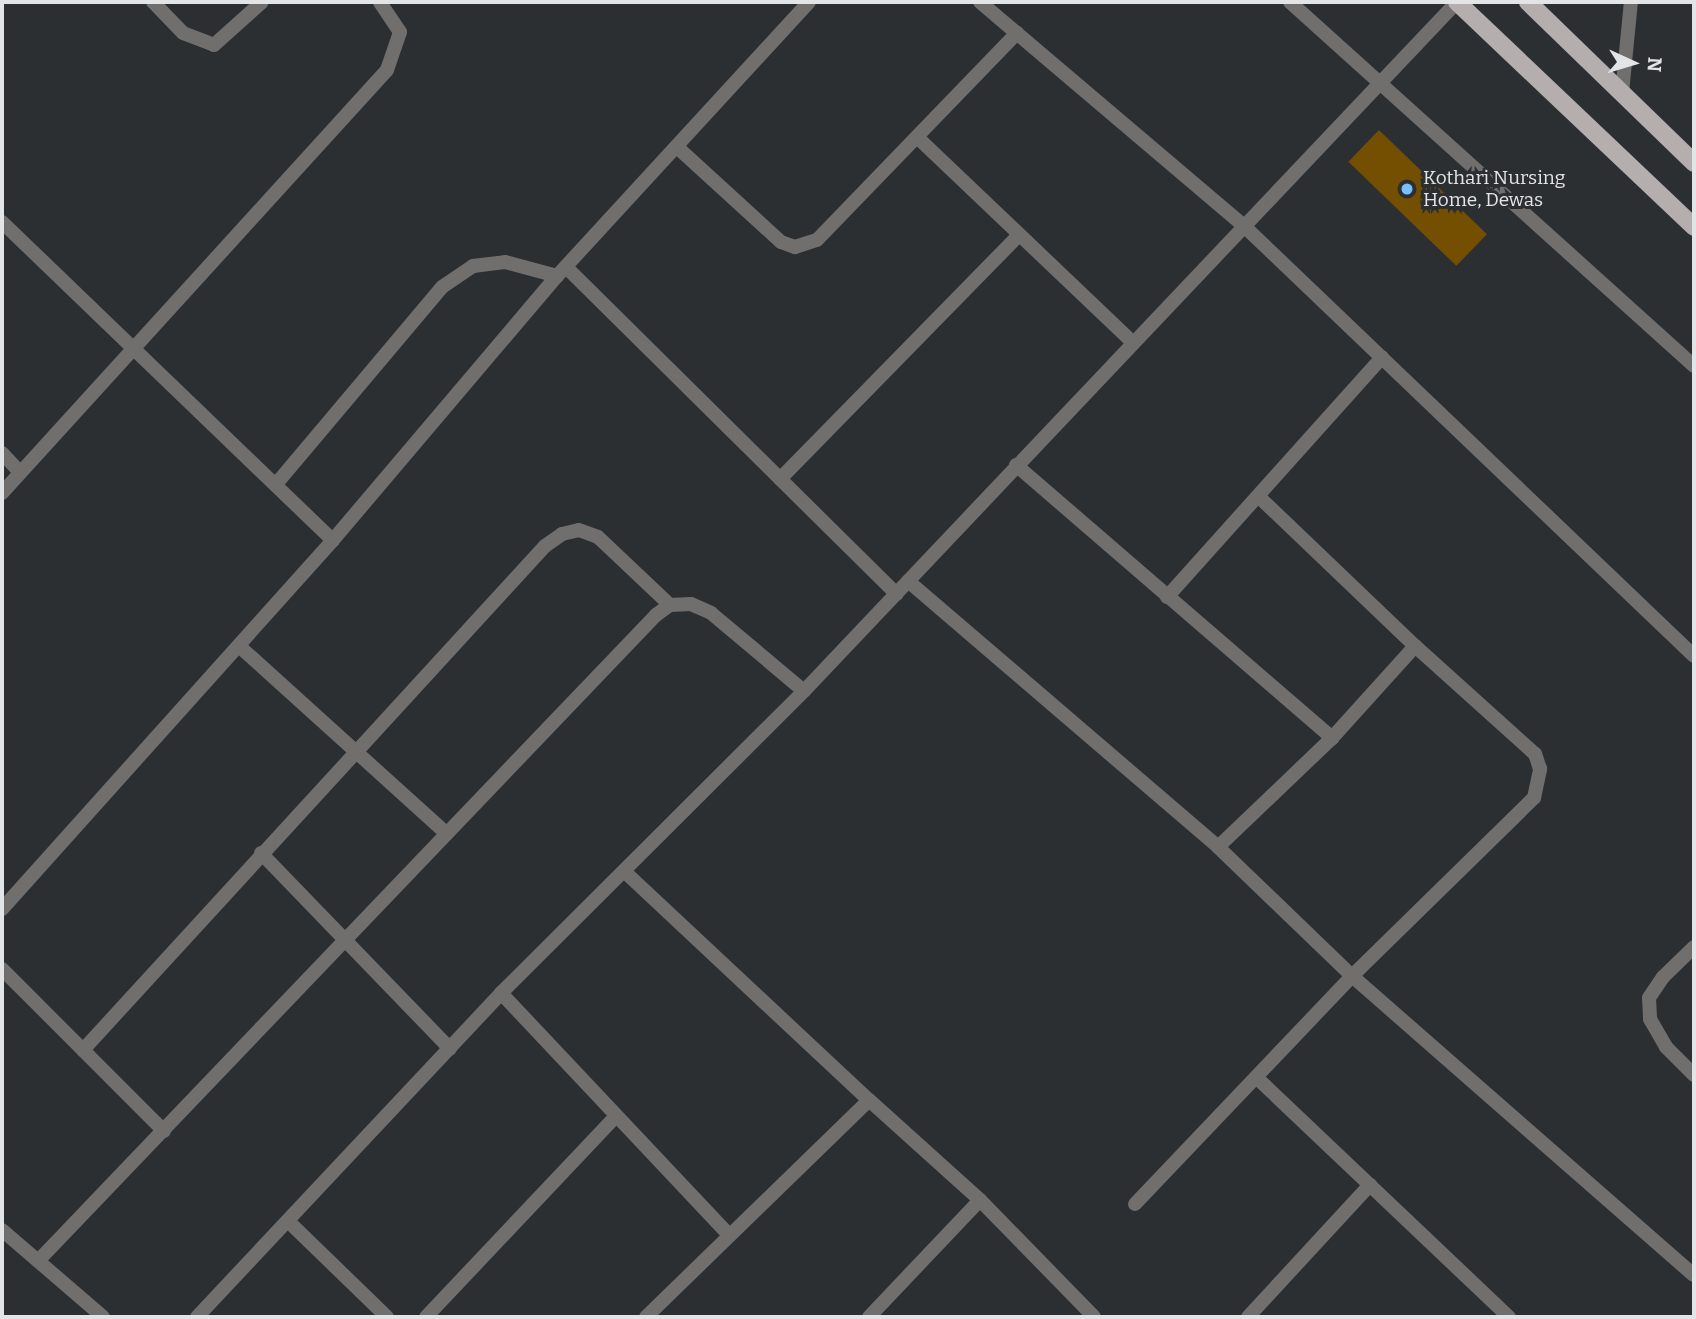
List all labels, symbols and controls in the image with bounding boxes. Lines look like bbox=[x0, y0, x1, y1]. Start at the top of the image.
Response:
north arrow bbox=[1598, 28, 1668, 98]
text: N bbox=[1642, 56, 1666, 73]
place label: Kothari Nursing Home, Dewas bbox=[1423, 167, 1565, 211]
marker: Kothari Nursing Home, Dewas bbox=[1397, 179, 1417, 199]

